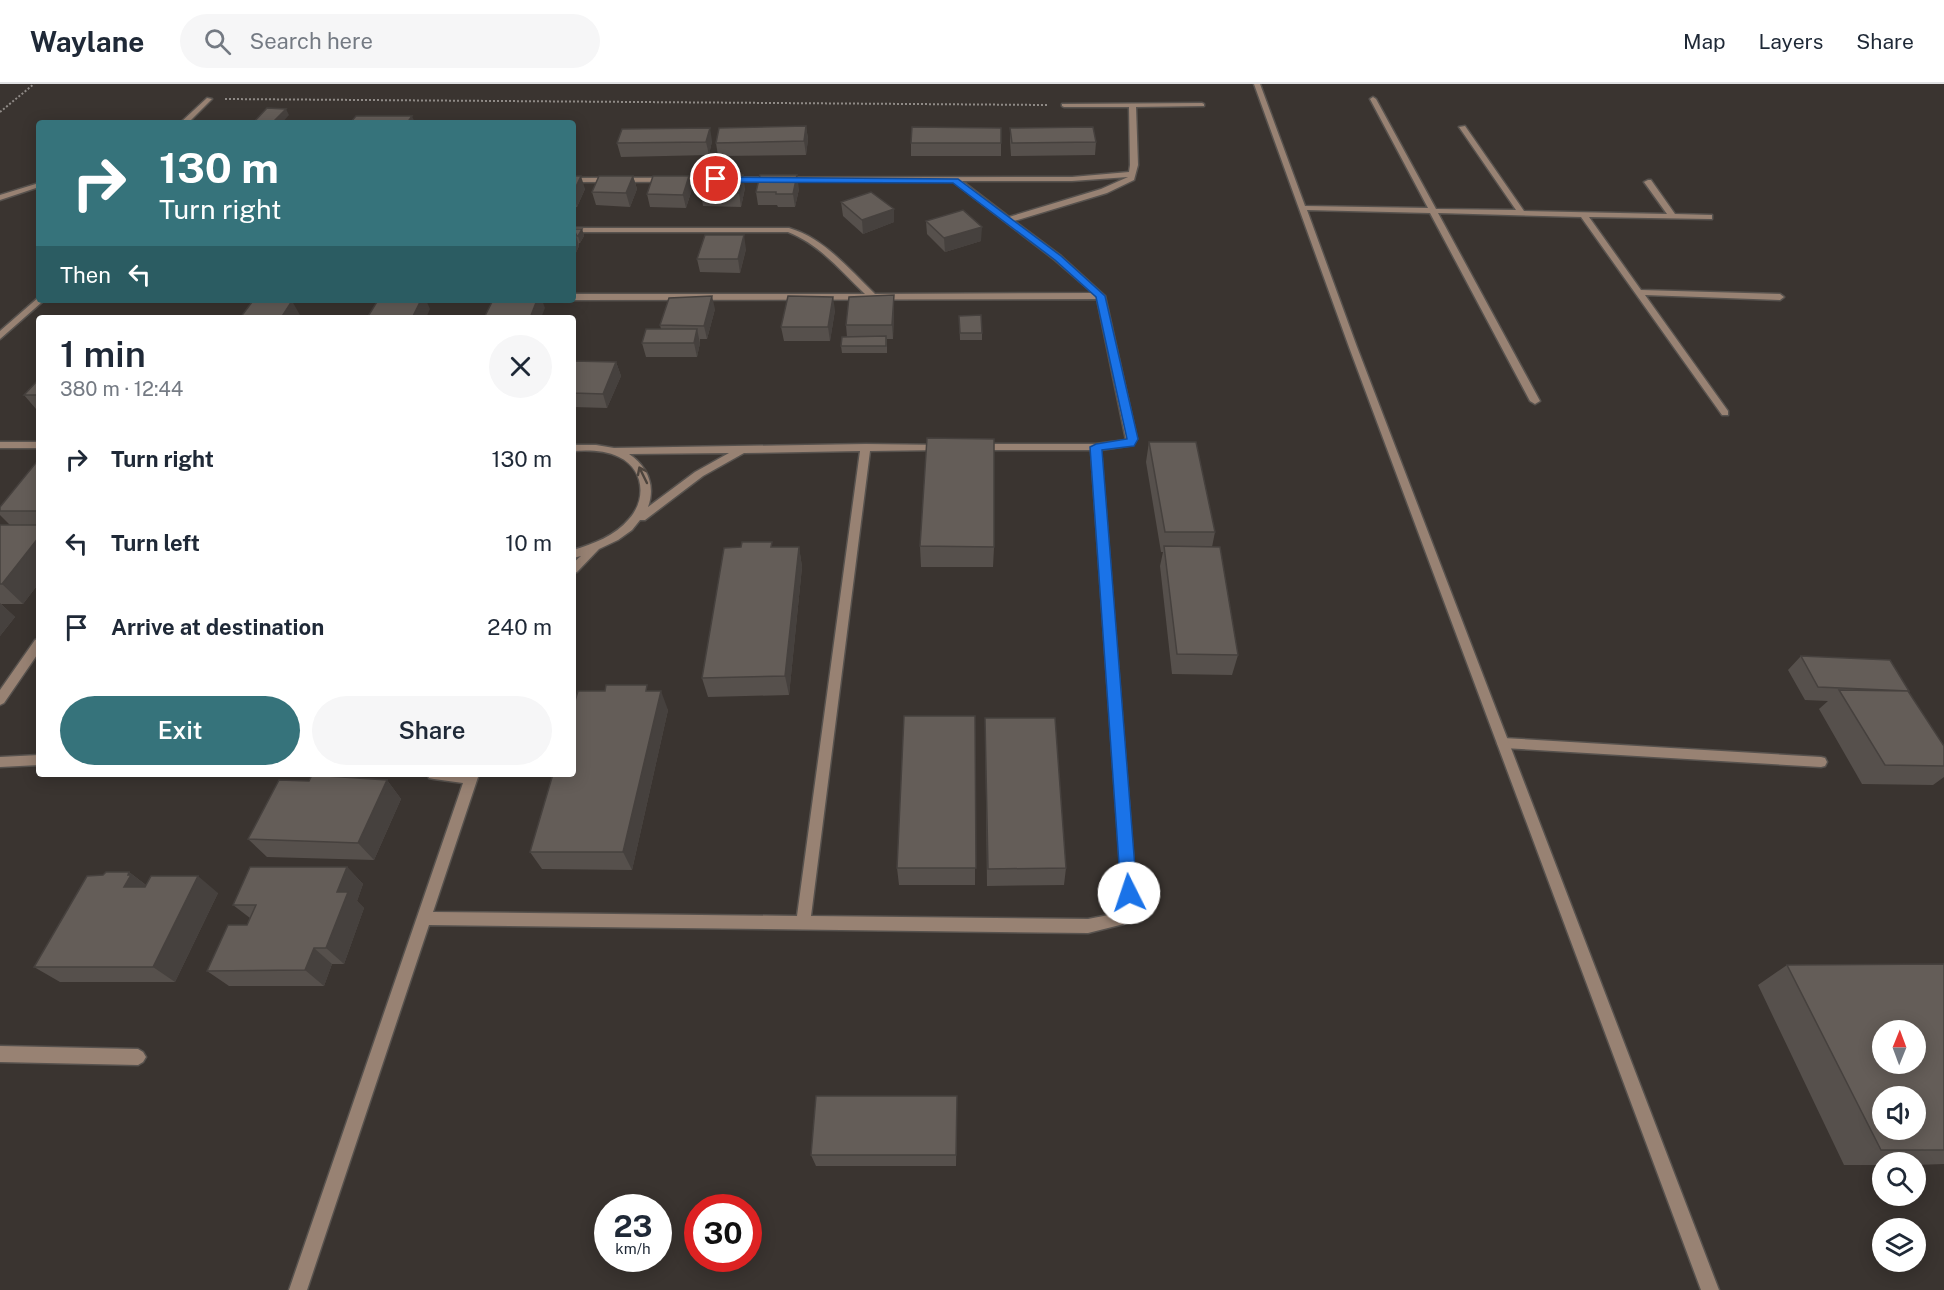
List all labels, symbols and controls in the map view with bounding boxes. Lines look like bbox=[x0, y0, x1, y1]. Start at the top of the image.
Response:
search box bbox=[180, 14, 600, 68]
text: Waylane bbox=[30, 25, 144, 58]
icon: search bbox=[201, 25, 234, 58]
text: Search here bbox=[249, 28, 373, 54]
text: Map bbox=[1683, 29, 1726, 54]
text: Layers bbox=[1759, 29, 1823, 54]
text: Share bbox=[1856, 29, 1914, 54]
text: 130 m bbox=[159, 143, 279, 192]
icon: right bbox=[60, 144, 138, 222]
pin bbox=[690, 153, 741, 204]
icon: arrive bbox=[699, 162, 732, 195]
text: Turn right bbox=[159, 193, 282, 225]
icon: left bbox=[123, 258, 156, 291]
text: Then bbox=[60, 262, 111, 288]
text: 1 min bbox=[60, 333, 146, 375]
button: close bbox=[489, 335, 552, 398]
text: 380 m · 12:44 bbox=[60, 377, 183, 401]
icon: right bbox=[60, 443, 93, 476]
text: Turn right bbox=[111, 446, 214, 472]
text: 130 m bbox=[491, 446, 552, 472]
one-way arrow bbox=[637, 467, 648, 485]
icon: left bbox=[60, 527, 93, 560]
text: Turn left bbox=[111, 530, 200, 556]
text: 10 m bbox=[505, 530, 552, 556]
icon: arrive bbox=[60, 611, 93, 644]
text: Arrive at destination bbox=[111, 614, 324, 640]
text: 240 m bbox=[487, 614, 552, 640]
button: Exit bbox=[60, 696, 300, 765]
button: Share bbox=[312, 696, 552, 765]
position arrow bbox=[1097, 861, 1161, 925]
north arrow bbox=[1872, 1020, 1926, 1074]
map controls bbox=[1872, 1020, 1926, 1272]
button: sound bbox=[1872, 1086, 1926, 1140]
button: search bbox=[1872, 1152, 1926, 1206]
speed limit sign: 30 bbox=[684, 1194, 762, 1272]
text: 23 bbox=[613, 1208, 653, 1244]
button: layers bbox=[1872, 1218, 1926, 1272]
text: km/h bbox=[615, 1240, 651, 1257]

